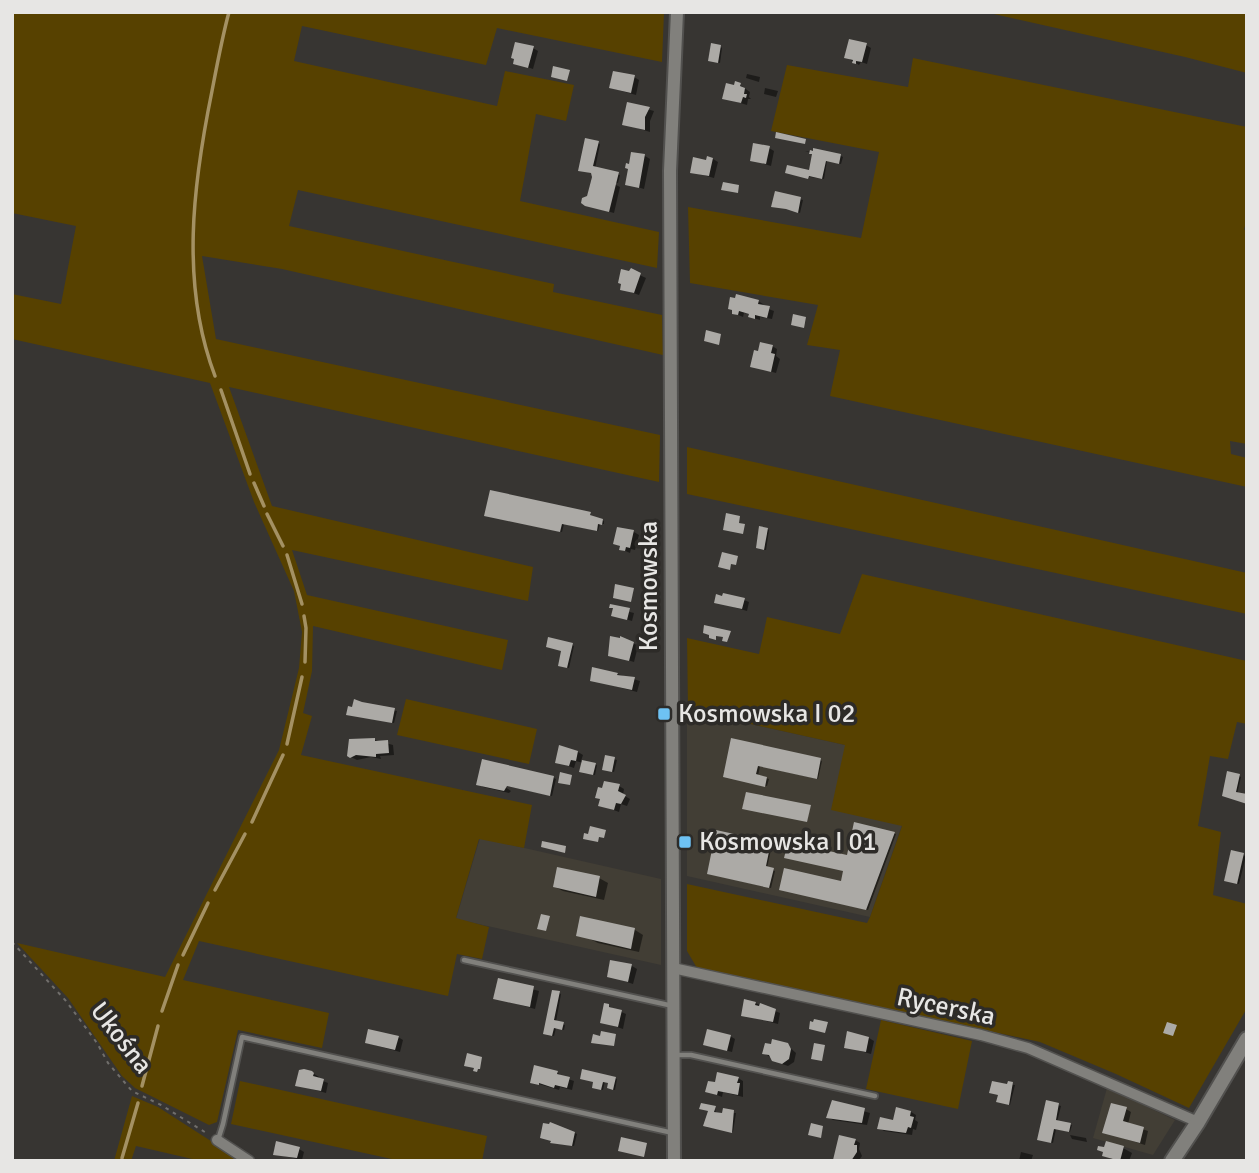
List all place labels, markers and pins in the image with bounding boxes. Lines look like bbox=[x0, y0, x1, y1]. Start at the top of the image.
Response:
place label: Kosmowska I 02 bbox=[678, 698, 855, 730]
marker: Kosmowska I 02 bbox=[656, 706, 672, 722]
place label: Kosmowska I 01 bbox=[699, 826, 876, 858]
marker: Kosmowska I 01 bbox=[677, 834, 693, 850]

